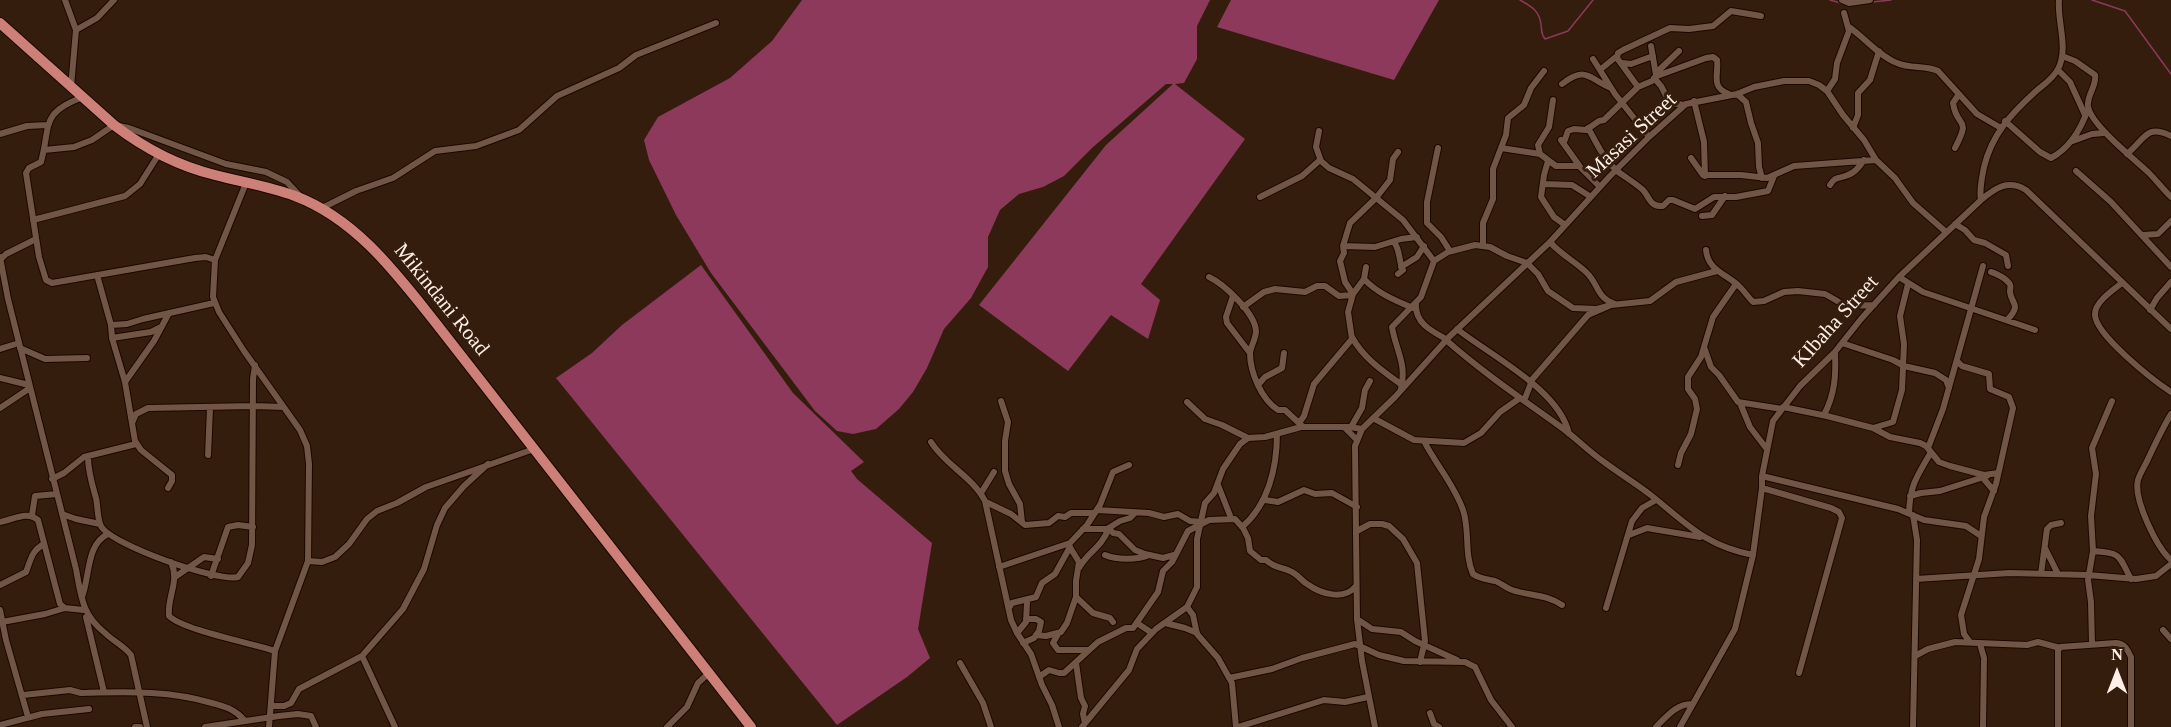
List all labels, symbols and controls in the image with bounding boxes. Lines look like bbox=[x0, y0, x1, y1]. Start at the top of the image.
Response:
street label: Masasi Street bbox=[1582, 88, 1682, 184]
street label: Mikindani Road bbox=[388, 239, 494, 361]
street label: KIbaha Street bbox=[1788, 270, 1884, 374]
north arrow bbox=[2087, 643, 2147, 703]
text: N bbox=[2111, 646, 2123, 663]

